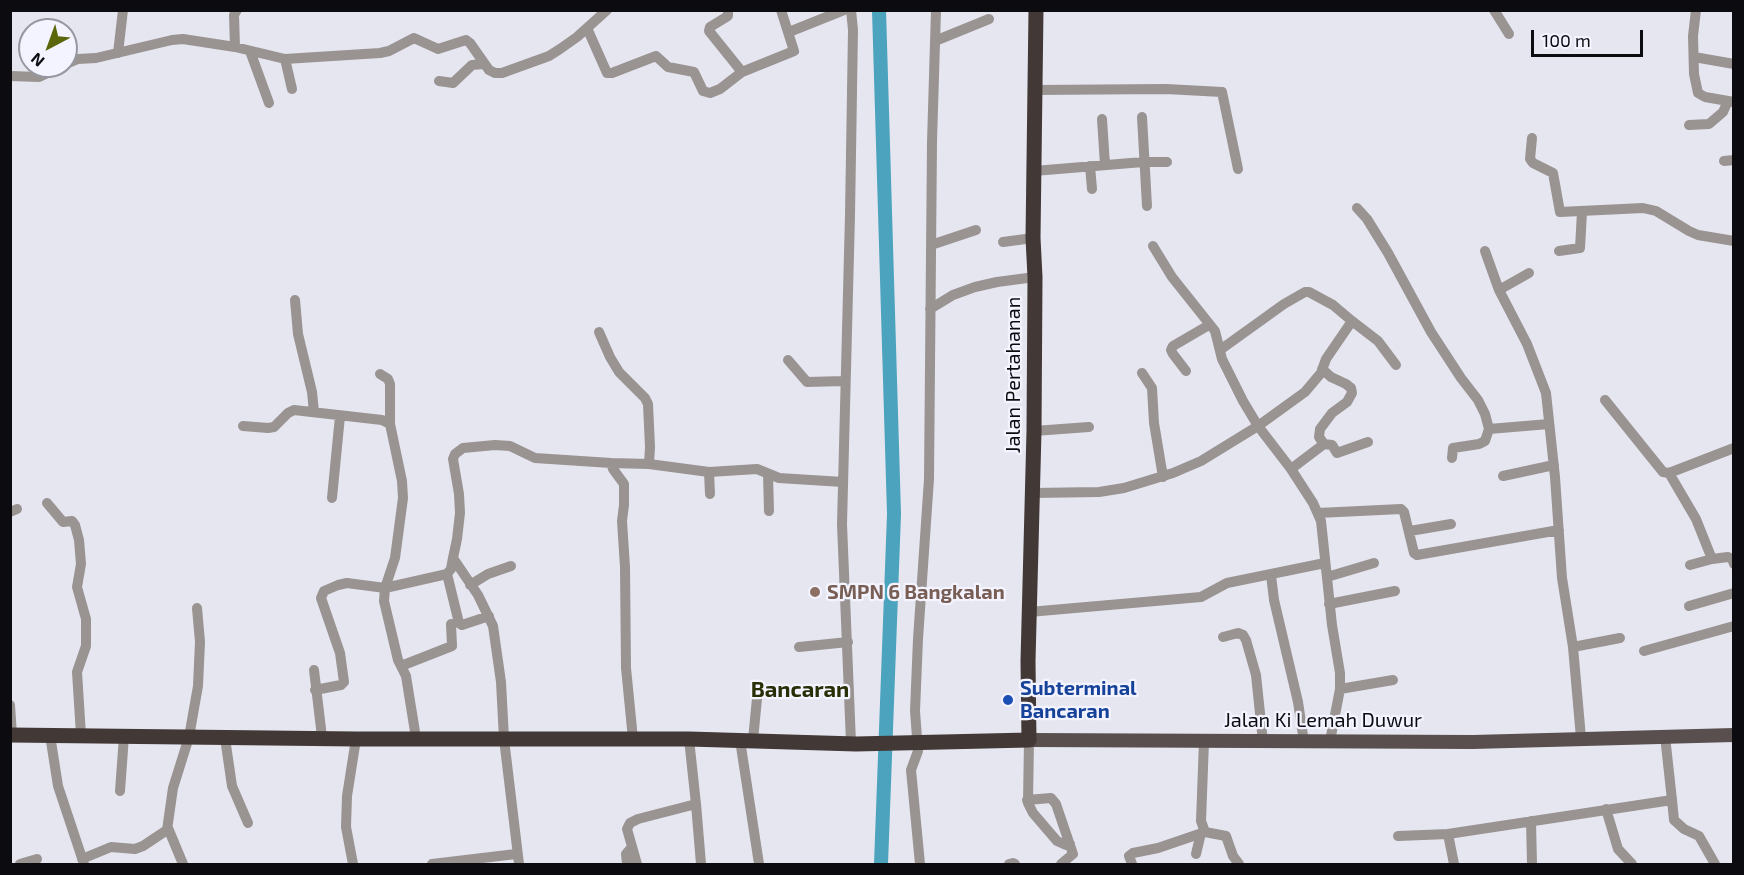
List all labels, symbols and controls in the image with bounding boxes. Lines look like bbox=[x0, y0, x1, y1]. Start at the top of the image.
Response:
north arrow bbox=[18, 18, 78, 78]
scale bar bbox=[1534, 18, 1646, 56]
text: 100 m bbox=[1542, 29, 1591, 51]
text: N bbox=[27, 49, 48, 71]
street label: Jalan Pertahanan bbox=[1001, 297, 1025, 453]
place label: SMPN 6 Bangkalan bbox=[827, 580, 1005, 604]
marker: SMPN 6 Bangkalan bbox=[808, 585, 822, 599]
place label: Subterminal Bancaran bbox=[1020, 676, 1137, 723]
district label: Bancaran bbox=[751, 677, 849, 703]
marker: Subterminal Bancaran bbox=[1001, 693, 1015, 707]
street label: Jalan Ki Lemah Duwur bbox=[1224, 708, 1422, 732]

